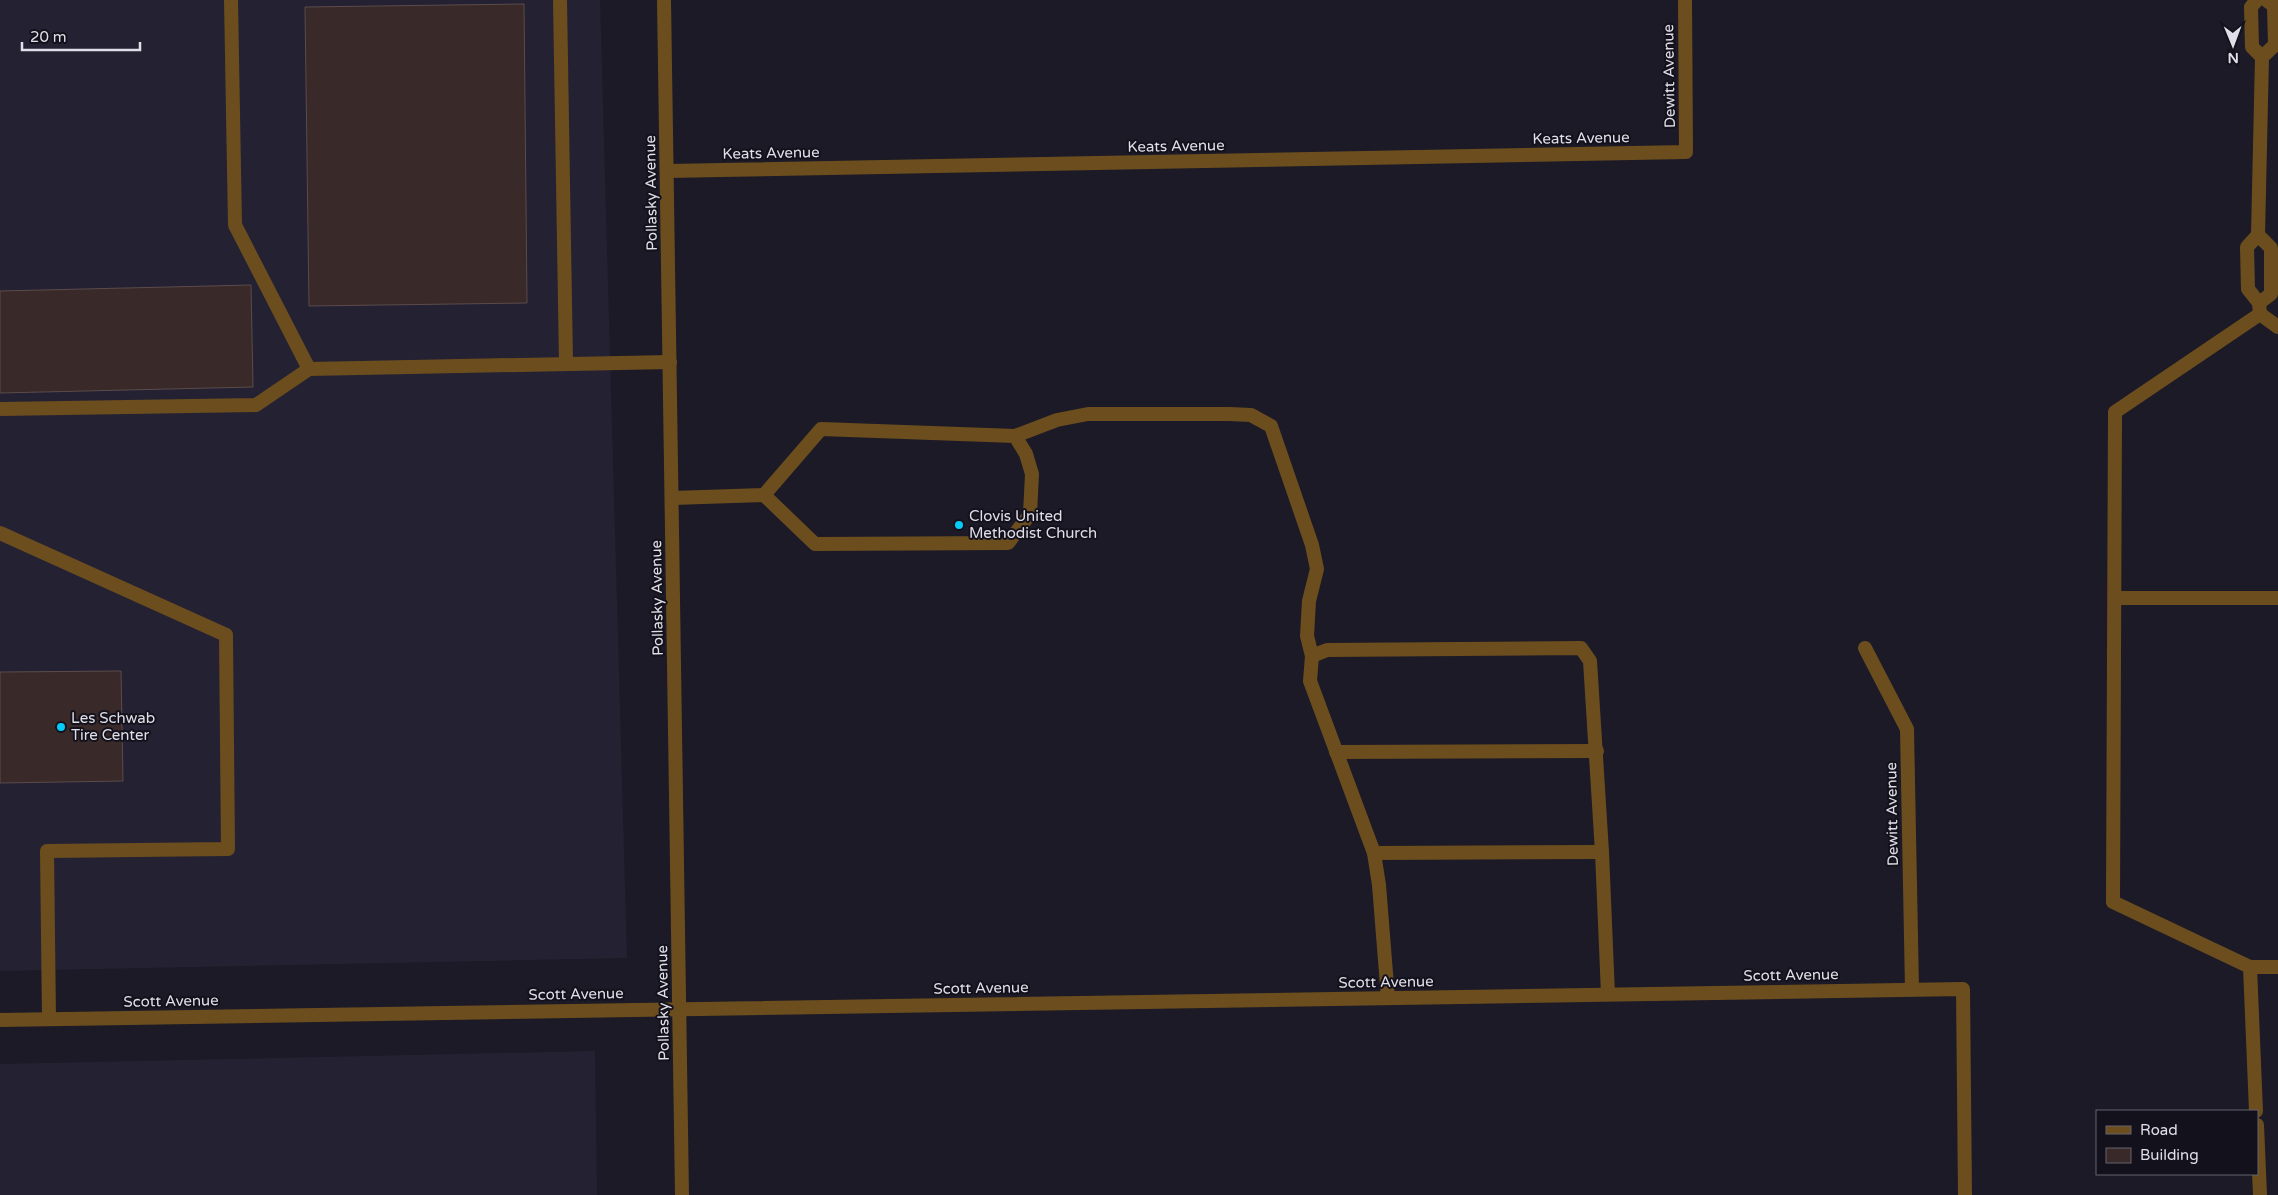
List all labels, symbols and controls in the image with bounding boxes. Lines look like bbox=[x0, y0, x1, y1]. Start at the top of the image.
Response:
scale bar bbox=[22, 20, 140, 52]
north arrow bbox=[2208, 20, 2258, 70]
street label: Dewitt Avenue bbox=[1659, 24, 1679, 128]
text: 20 m bbox=[30, 28, 67, 46]
text: N bbox=[2227, 49, 2239, 66]
street label: Keats Avenue bbox=[1532, 128, 1630, 148]
street label: Pollasky Avenue bbox=[641, 135, 661, 251]
street label: Keats Avenue bbox=[1127, 136, 1225, 156]
street label: Keats Avenue bbox=[722, 143, 820, 163]
place label: Clovis United Methodist Church bbox=[969, 507, 1097, 542]
marker: Clovis United Methodist Church bbox=[953, 519, 965, 531]
street label: Pollasky Avenue bbox=[647, 540, 667, 656]
place label: Les Schwab Tire Center bbox=[71, 709, 155, 744]
marker: Les Schwab Tire Center bbox=[55, 721, 67, 733]
street label: Dewitt Avenue bbox=[1882, 762, 1902, 866]
street label: Pollasky Avenue bbox=[653, 945, 673, 1061]
street label: Scott Avenue bbox=[1743, 965, 1839, 985]
street label: Scott Avenue bbox=[1338, 972, 1434, 992]
street label: Scott Avenue bbox=[933, 978, 1029, 998]
street label: Scott Avenue bbox=[528, 984, 624, 1004]
street label: Scott Avenue bbox=[123, 991, 219, 1011]
legend bbox=[2096, 1110, 2258, 1175]
text: Road bbox=[2140, 1121, 2178, 1139]
text: Building bbox=[2140, 1146, 2199, 1164]

